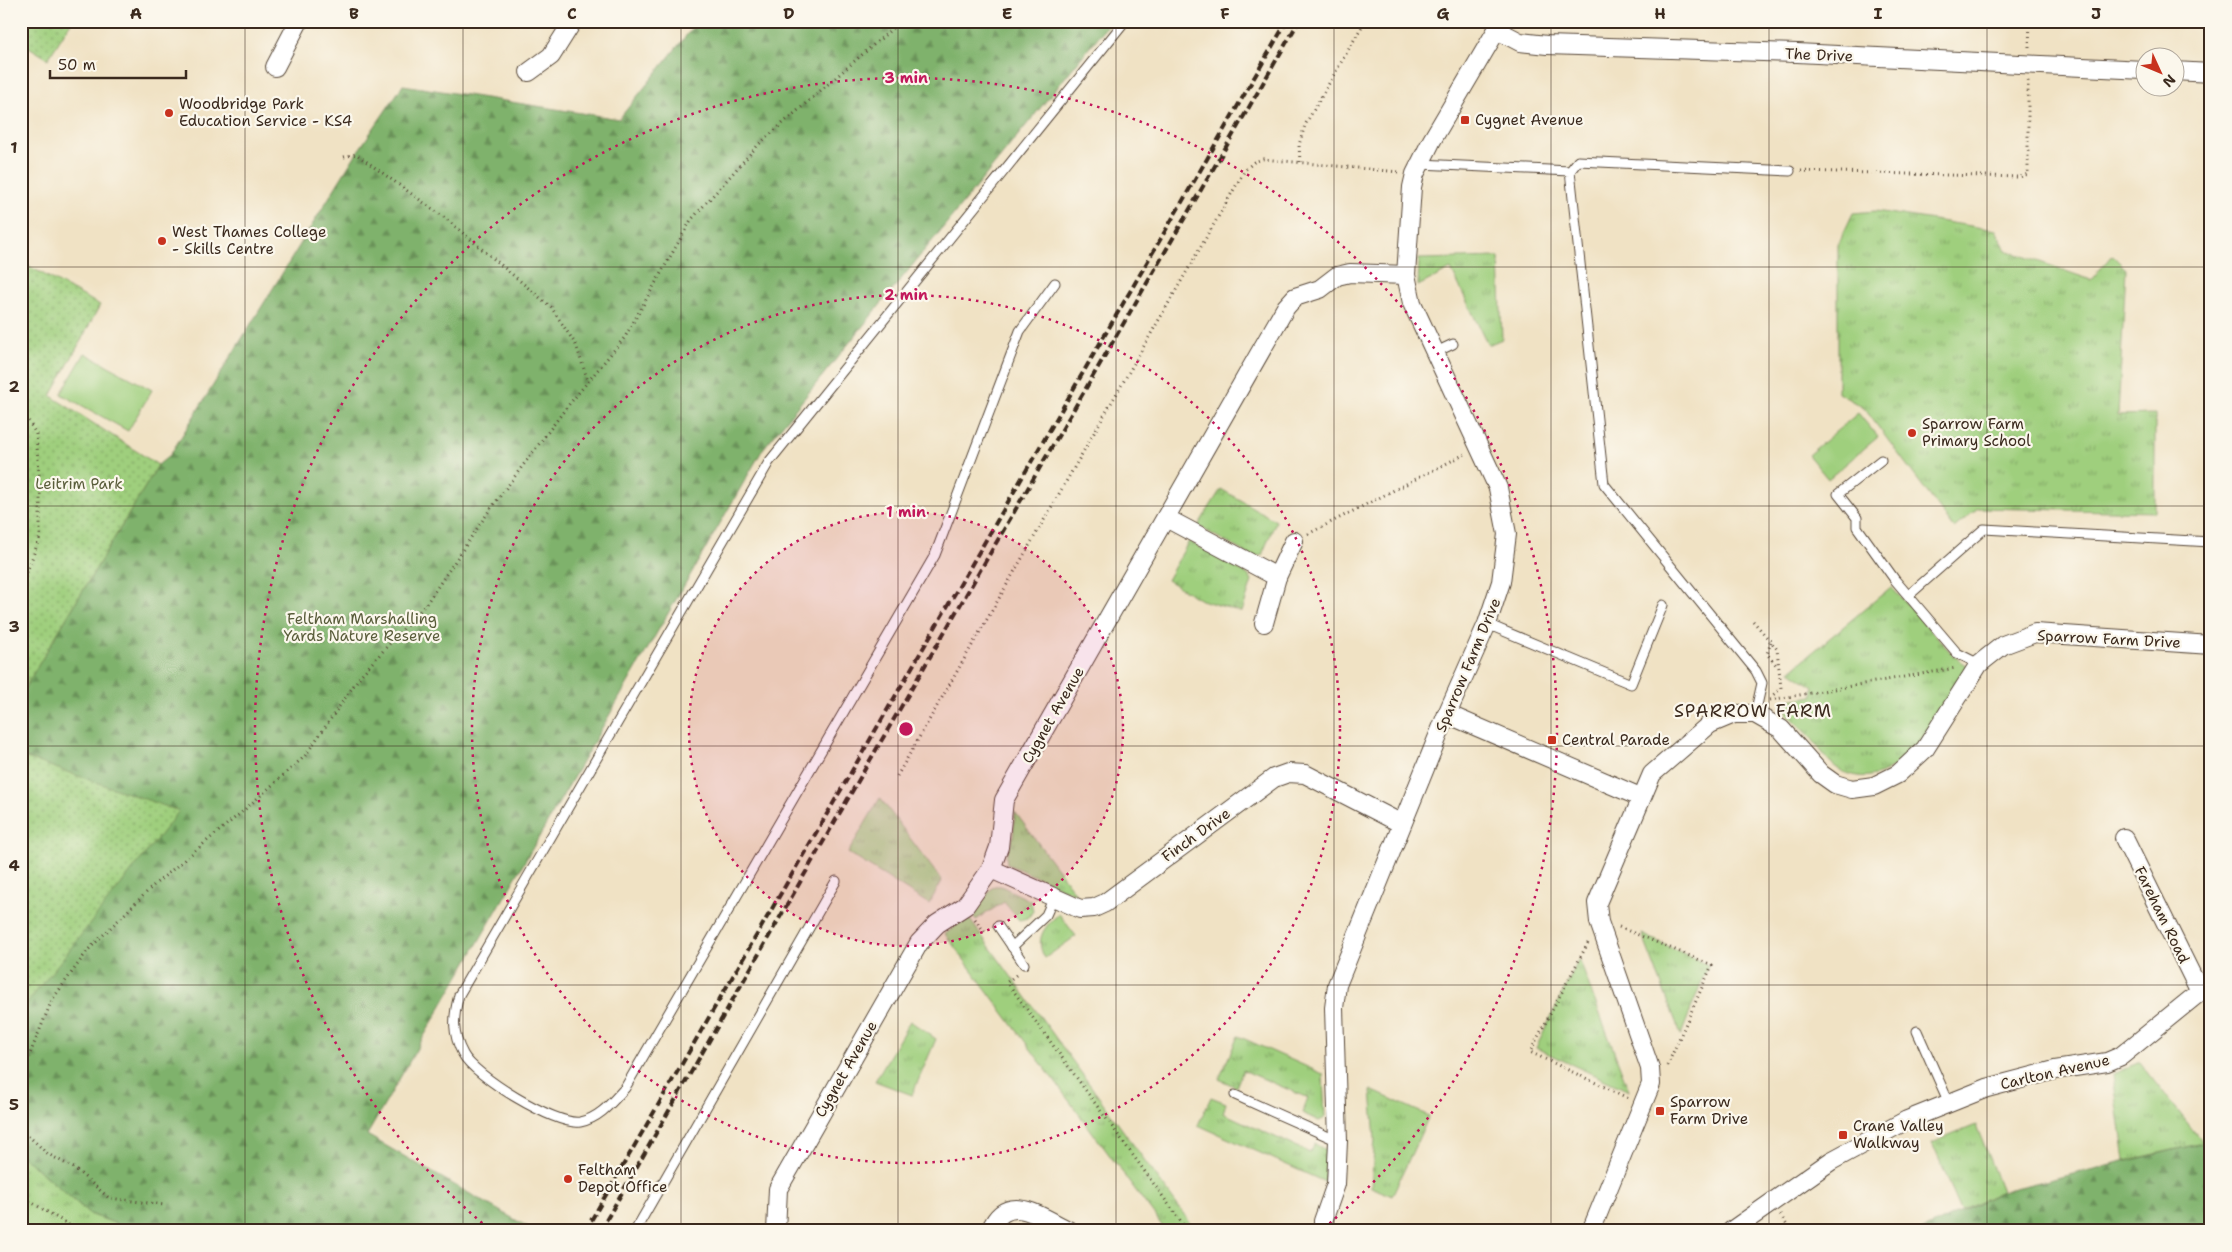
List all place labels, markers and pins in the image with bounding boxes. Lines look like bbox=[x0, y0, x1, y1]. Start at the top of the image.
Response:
place label: Woodbridge Park Education Service - KS4 bbox=[179, 94, 352, 131]
marker: Woodbridge Park Education Service - KS4 bbox=[163, 107, 175, 119]
place label: Cygnet Avenue bbox=[1475, 110, 1584, 130]
marker: Cygnet Avenue bbox=[1459, 114, 1471, 126]
place label: West Thames College - Skills Centre bbox=[172, 222, 326, 259]
marker: West Thames College - Skills Centre bbox=[156, 235, 168, 247]
place label: Sparrow Farm Primary School bbox=[1922, 414, 2031, 451]
marker: Sparrow Farm Primary School bbox=[1906, 427, 1918, 439]
centre of rings bbox=[897, 720, 915, 738]
place label: Central Parade bbox=[1562, 730, 1670, 750]
marker: Central Parade bbox=[1546, 734, 1558, 746]
place label: Sparrow Farm Drive bbox=[1670, 1092, 1748, 1129]
marker: Sparrow Farm Drive bbox=[1654, 1105, 1666, 1117]
place label: Crane Valley Walkway bbox=[1853, 1116, 1944, 1153]
marker: Crane Valley Walkway bbox=[1837, 1129, 1849, 1141]
place label: Feltham Depot Office bbox=[578, 1160, 667, 1197]
marker: Feltham Depot Office bbox=[562, 1173, 574, 1185]

